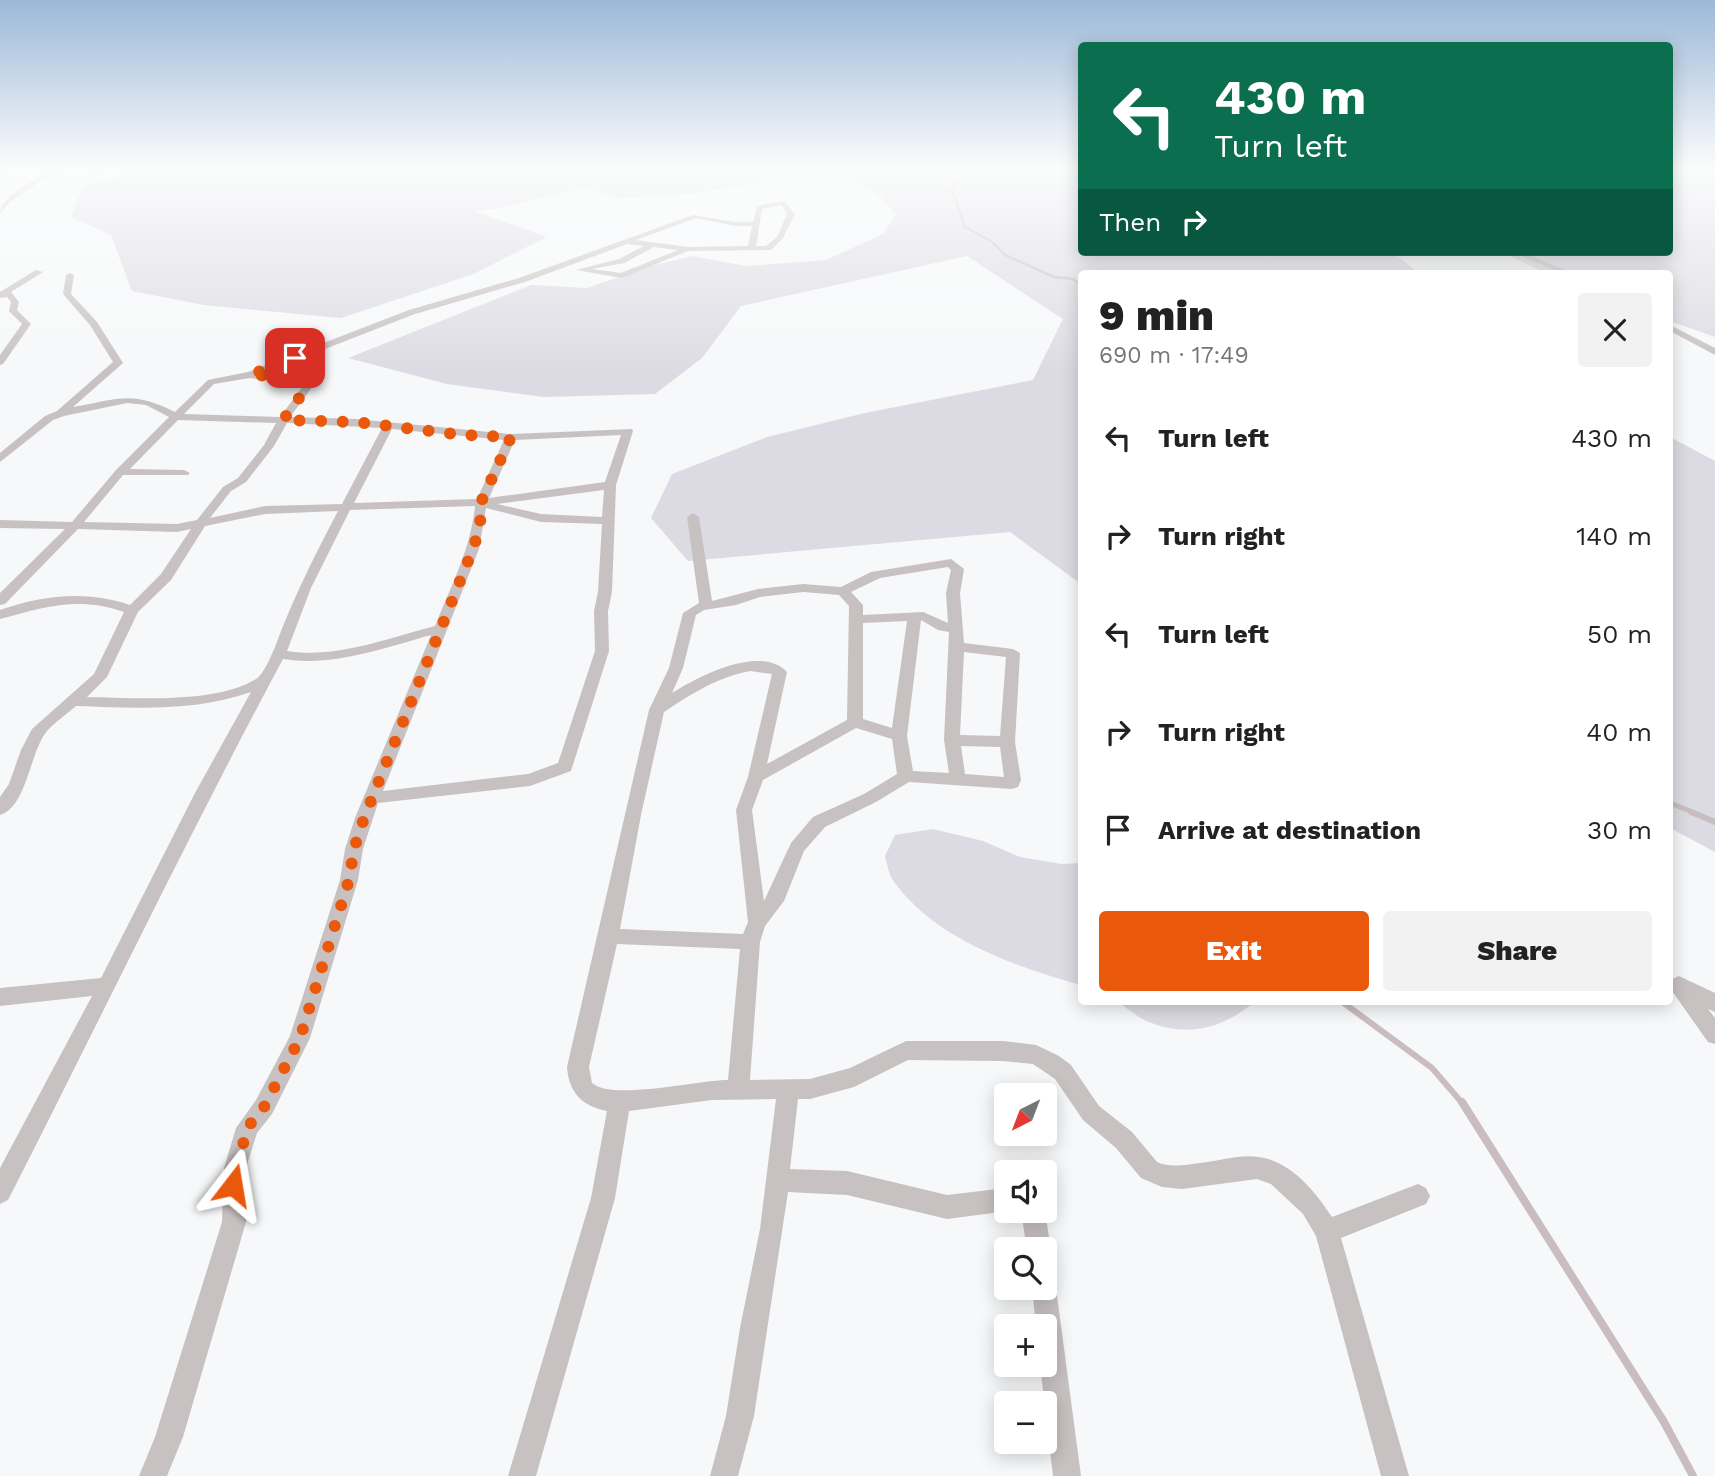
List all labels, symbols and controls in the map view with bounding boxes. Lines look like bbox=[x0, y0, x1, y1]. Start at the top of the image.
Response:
text: 430 m bbox=[1214, 68, 1366, 126]
icon: left bbox=[1099, 70, 1190, 161]
text: Turn left bbox=[1214, 127, 1347, 165]
icon: right bbox=[1175, 203, 1213, 241]
text: Then bbox=[1099, 207, 1161, 237]
text: 9 min bbox=[1099, 291, 1214, 340]
button: close bbox=[1578, 293, 1652, 367]
pin bbox=[265, 328, 325, 388]
icon: arrive bbox=[276, 339, 314, 377]
text: 690 m · 17:49 bbox=[1099, 342, 1249, 369]
icon: left bbox=[1099, 419, 1137, 457]
text: Turn left bbox=[1158, 423, 1269, 453]
text: 430 m bbox=[1571, 423, 1652, 453]
icon: right bbox=[1099, 517, 1137, 555]
text: Turn right bbox=[1158, 521, 1285, 551]
text: 140 m bbox=[1576, 521, 1652, 551]
icon: left bbox=[1099, 615, 1137, 653]
text: Turn left bbox=[1158, 619, 1269, 649]
text: 50 m bbox=[1587, 619, 1652, 649]
icon: right bbox=[1099, 713, 1137, 751]
text: Turn right bbox=[1158, 717, 1285, 747]
text: 40 m bbox=[1586, 717, 1652, 747]
icon: arrive bbox=[1099, 811, 1137, 849]
text: Arrive at destination bbox=[1158, 815, 1421, 845]
text: 30 m bbox=[1587, 815, 1652, 845]
button: Exit bbox=[1099, 911, 1369, 991]
button: Share bbox=[1383, 911, 1652, 991]
north arrow bbox=[994, 1083, 1057, 1146]
map controls bbox=[994, 1083, 1057, 1454]
position arrow bbox=[196, 1148, 270, 1222]
button: sound bbox=[994, 1160, 1057, 1223]
button: search bbox=[994, 1237, 1057, 1300]
button: + bbox=[994, 1314, 1057, 1377]
button: − bbox=[994, 1391, 1057, 1454]

